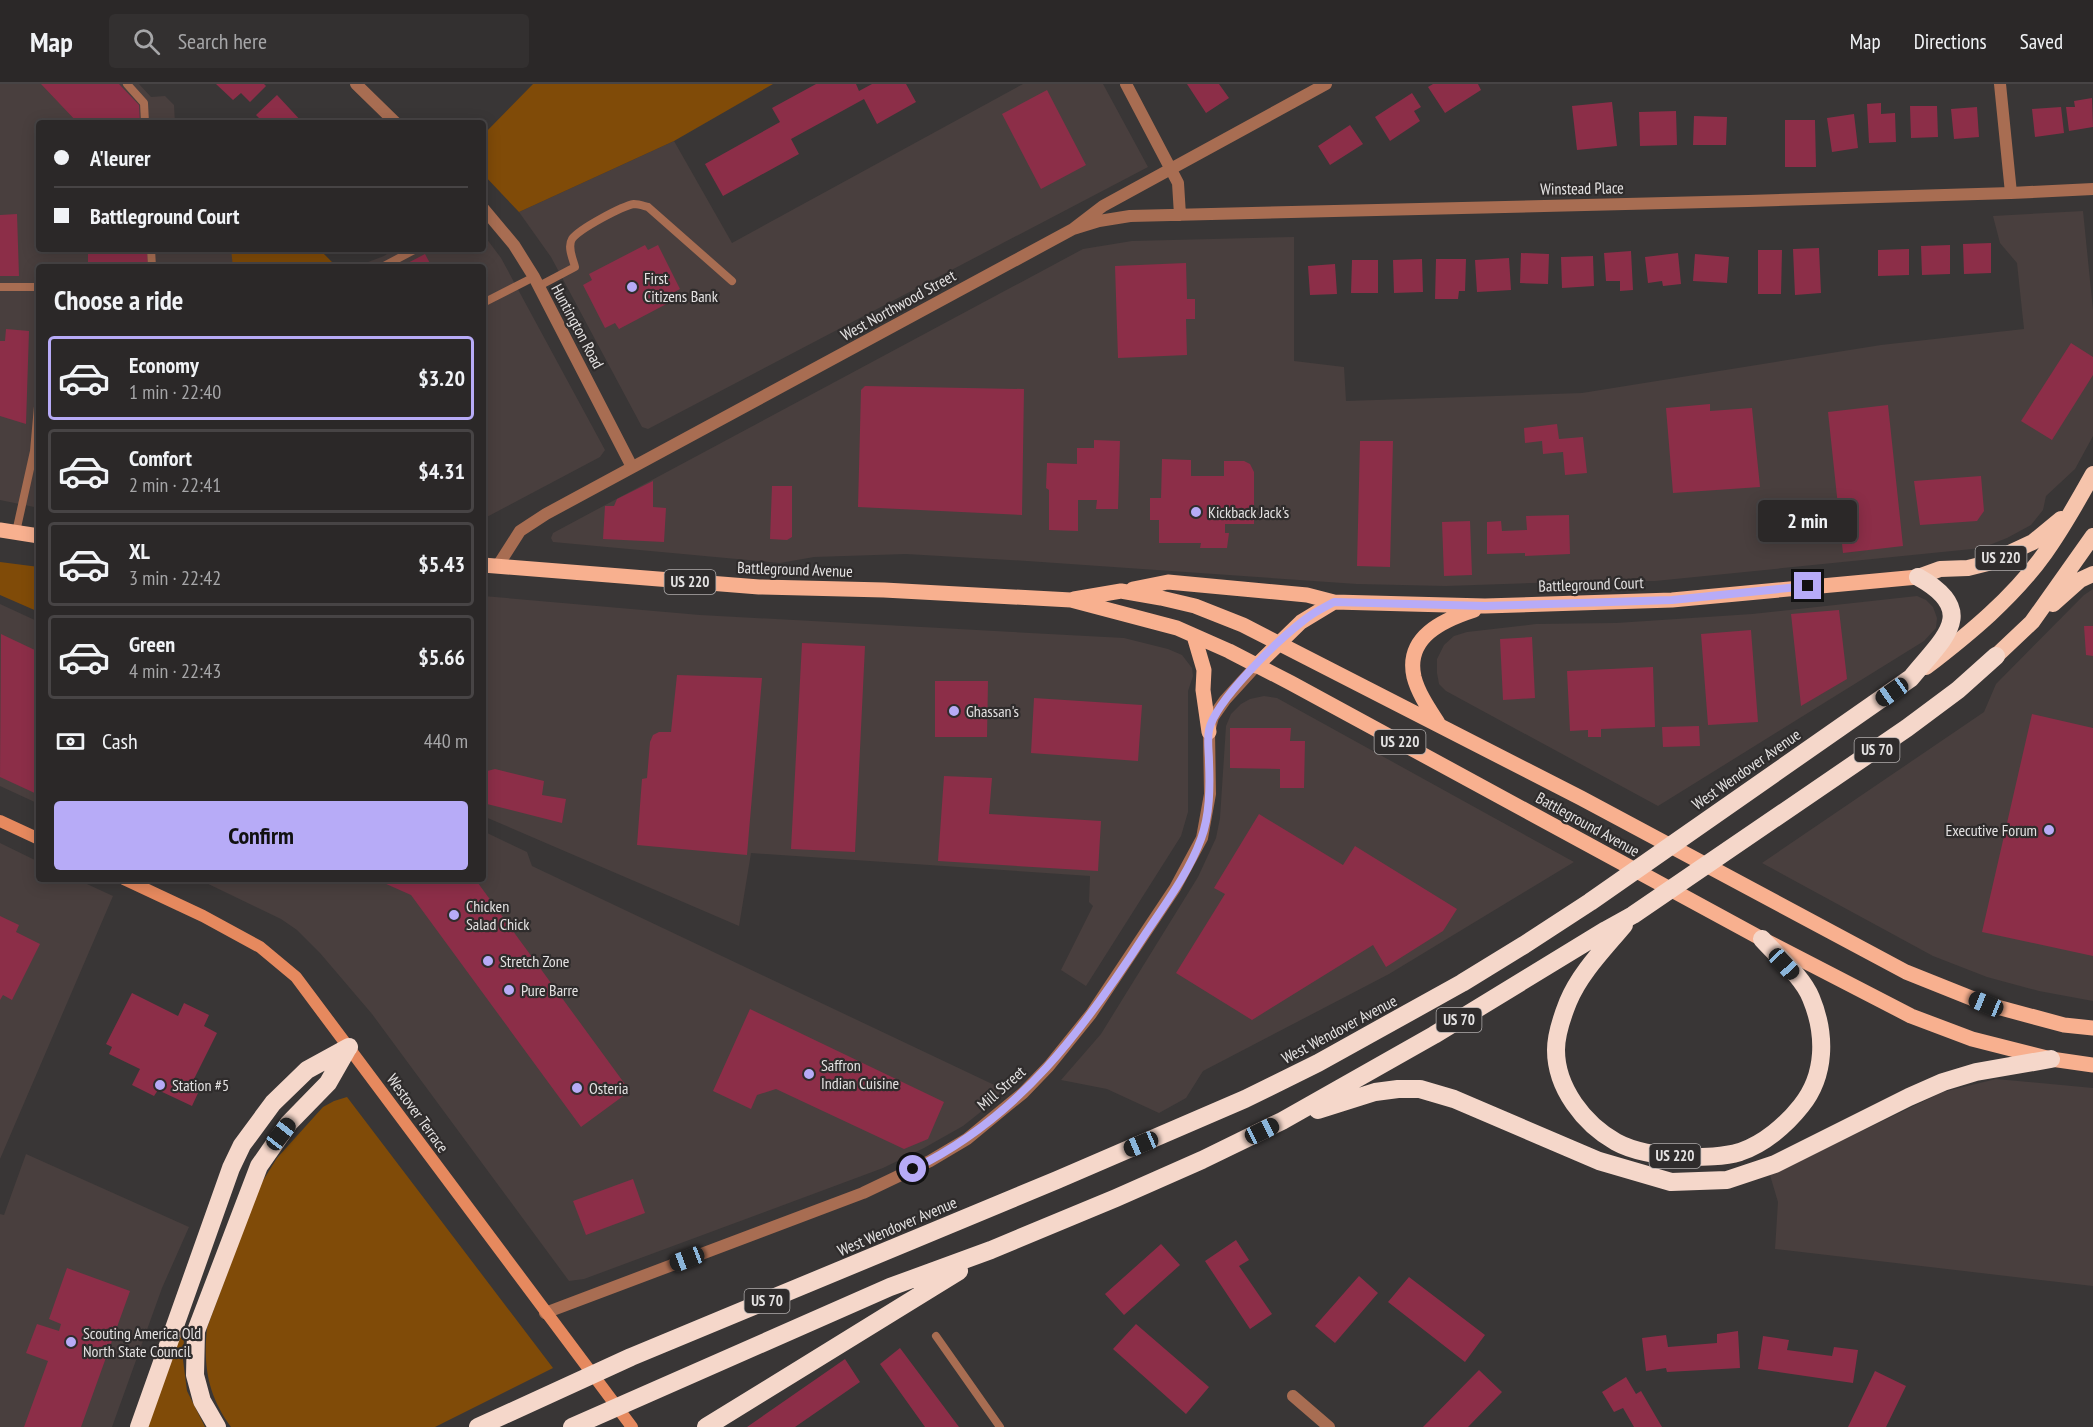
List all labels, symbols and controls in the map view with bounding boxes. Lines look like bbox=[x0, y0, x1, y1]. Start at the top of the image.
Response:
search box bbox=[109, 14, 529, 68]
text: Map bbox=[30, 23, 73, 60]
icon: search bbox=[130, 25, 163, 58]
text: Search here bbox=[178, 27, 267, 55]
text: Map bbox=[1850, 28, 1881, 55]
text: Directions bbox=[1914, 28, 1987, 55]
text: Saved bbox=[2020, 28, 2063, 55]
text: A'leurer bbox=[90, 144, 151, 172]
street label: Winstead Place bbox=[1540, 177, 1624, 199]
text: Battleground Court bbox=[90, 202, 239, 230]
street label: West Northwood Street bbox=[837, 265, 959, 345]
place label: First Citizens Bank bbox=[644, 268, 719, 306]
street label: Huntington Road bbox=[547, 280, 609, 372]
marker: First Citizens Bank bbox=[625, 280, 639, 294]
text: Choose a ride bbox=[54, 283, 183, 317]
icon: car bbox=[57, 351, 111, 405]
text: Economy bbox=[129, 351, 199, 379]
text: $3.20 bbox=[418, 364, 465, 392]
text: 1 min · 22:40 bbox=[129, 379, 221, 405]
icon: car bbox=[57, 444, 111, 498]
text: Comfort bbox=[129, 444, 192, 472]
text: $4.31 bbox=[418, 457, 465, 485]
text: 2 min · 22:41 bbox=[129, 472, 221, 498]
callout: 2 min bbox=[1758, 499, 1858, 541]
place label: Kickback Jack's bbox=[1208, 502, 1289, 522]
marker: Kickback Jack's bbox=[1189, 505, 1203, 519]
text: 2 min bbox=[1787, 508, 1828, 534]
icon: car bbox=[57, 537, 111, 591]
text: XL bbox=[129, 537, 150, 565]
road number: US 220 bbox=[1976, 546, 2026, 570]
text: $5.43 bbox=[418, 550, 465, 578]
street label: Battleground Avenue bbox=[737, 557, 853, 581]
text: 3 min · 22:42 bbox=[129, 565, 221, 591]
road number: US 220 bbox=[664, 570, 716, 594]
street label: Battleground Court bbox=[1538, 572, 1645, 596]
route end bbox=[1794, 572, 1821, 599]
icon: car bbox=[57, 630, 111, 684]
text: Green bbox=[129, 630, 175, 658]
text: $5.66 bbox=[418, 643, 465, 671]
text: 4 min · 22:43 bbox=[129, 658, 221, 684]
car bbox=[1872, 674, 1912, 710]
place label: Ghassan's bbox=[966, 701, 1019, 721]
marker: Ghassan's bbox=[947, 704, 961, 718]
street label: West Wendover Avenue bbox=[1688, 724, 1804, 814]
icon: cash bbox=[54, 725, 87, 758]
text: Cash bbox=[102, 727, 138, 755]
text: 440 m bbox=[424, 728, 468, 754]
road number: US 220 bbox=[1374, 730, 1426, 754]
road number: US 70 bbox=[1854, 738, 1900, 762]
street label: Battleground Avenue bbox=[1533, 787, 1643, 861]
button: Confirm bbox=[54, 801, 468, 870]
place label: Executive Forum bbox=[1945, 820, 2037, 840]
marker: Executive Forum bbox=[2042, 823, 2056, 837]
place label: Chicken Salad Chick bbox=[466, 896, 530, 934]
marker: Chicken Salad Chick bbox=[447, 908, 461, 922]
car bbox=[1765, 945, 1803, 983]
place label: Stretch Zone bbox=[500, 951, 569, 971]
marker: Stretch Zone bbox=[481, 954, 495, 968]
place label: Pure Barre bbox=[521, 980, 578, 1000]
marker: Pure Barre bbox=[502, 983, 516, 997]
car bbox=[1966, 989, 2006, 1019]
street label: West Wendover Avenue bbox=[1278, 990, 1400, 1068]
road number: US 70 bbox=[1436, 1008, 1482, 1032]
place label: Saffron Indian Cuisine bbox=[821, 1055, 899, 1093]
street label: Mill Street bbox=[973, 1061, 1030, 1114]
marker: Saffron Indian Cuisine bbox=[802, 1067, 816, 1081]
street label: Westover Terrace bbox=[383, 1070, 453, 1156]
place label: Station #5 bbox=[172, 1075, 229, 1095]
marker: Station #5 bbox=[153, 1078, 167, 1092]
place label: Osteria bbox=[589, 1078, 628, 1098]
marker: Osteria bbox=[570, 1081, 584, 1095]
car bbox=[263, 1114, 299, 1154]
car bbox=[1242, 1115, 1282, 1147]
car bbox=[1121, 1129, 1161, 1159]
road number: US 220 bbox=[1650, 1144, 1700, 1168]
route start bbox=[899, 1155, 926, 1182]
street label: West Wendover Avenue bbox=[834, 1192, 960, 1260]
car bbox=[667, 1244, 707, 1274]
road number: US 70 bbox=[744, 1289, 789, 1313]
place label: Scouting America Old North State Council bbox=[83, 1323, 201, 1361]
marker: Scouting America Old North State Council bbox=[64, 1335, 78, 1349]

